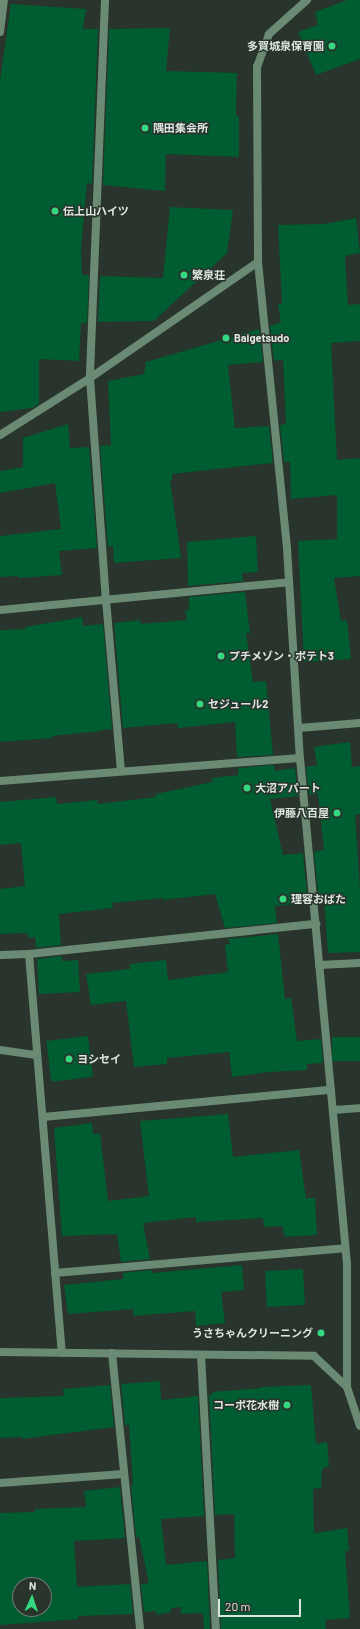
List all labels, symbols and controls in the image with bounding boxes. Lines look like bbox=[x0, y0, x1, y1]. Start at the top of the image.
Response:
place label: 多賀城泉保育園 bbox=[247, 39, 324, 53]
marker: 多賀城泉保育園 bbox=[327, 41, 337, 51]
place label: 隅田集会所 bbox=[153, 121, 208, 135]
marker: 隅田集会所 bbox=[140, 123, 150, 133]
place label: 伝上山ハイツ bbox=[63, 204, 129, 218]
marker: 伝上山ハイツ bbox=[50, 206, 60, 216]
place label: 繁泉荘 bbox=[192, 268, 225, 282]
marker: 繁泉荘 bbox=[179, 270, 189, 280]
place label: Baigetsudo bbox=[234, 331, 289, 345]
marker: Baigetsudo bbox=[221, 333, 231, 343]
place label: プチメゾン・ポテト3 bbox=[229, 649, 334, 663]
marker: プチメゾン・ポテト3 bbox=[216, 651, 226, 661]
place label: セジュール2 bbox=[208, 697, 269, 711]
marker: セジュール2 bbox=[195, 699, 205, 709]
place label: 大沼アパート bbox=[255, 781, 321, 795]
marker: 大沼アパート bbox=[242, 783, 252, 793]
place label: 伊藤八百屋 bbox=[274, 806, 329, 820]
marker: 伊藤八百屋 bbox=[332, 808, 342, 818]
place label: 理容おばた bbox=[291, 892, 346, 906]
marker: 理容おばた bbox=[278, 894, 288, 904]
place label: ヨシセイ bbox=[77, 1052, 121, 1066]
marker: ヨシセイ bbox=[64, 1054, 74, 1064]
place label: うさちゃんクリーニング bbox=[192, 1326, 313, 1340]
marker: うさちゃんクリーニング bbox=[316, 1328, 326, 1338]
place label: コーポ花水樹 bbox=[213, 1398, 279, 1412]
marker: コーポ花水樹 bbox=[282, 1400, 292, 1410]
north arrow bbox=[12, 1577, 52, 1617]
text: N bbox=[29, 1579, 37, 1592]
scale bar bbox=[220, 1591, 303, 1617]
text: 20 m bbox=[225, 1599, 251, 1613]

